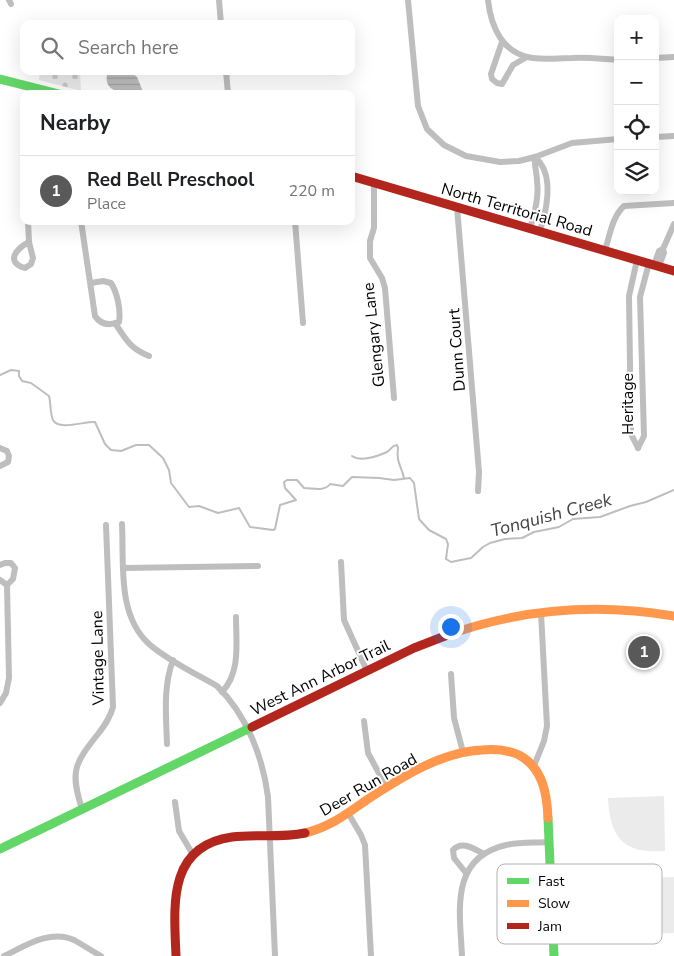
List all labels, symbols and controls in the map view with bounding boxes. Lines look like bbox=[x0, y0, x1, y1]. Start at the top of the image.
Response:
map controls bbox=[614, 15, 659, 195]
button: + bbox=[614, 15, 659, 60]
search box bbox=[20, 20, 355, 75]
icon: search bbox=[38, 34, 66, 62]
text: Search here bbox=[78, 35, 179, 61]
button: − bbox=[614, 60, 659, 105]
button: locate bbox=[614, 105, 659, 150]
text: Nearby bbox=[40, 109, 110, 137]
button: layers bbox=[614, 150, 659, 195]
text: Red Bell Preschool bbox=[87, 167, 254, 193]
street label: North Territorial Road bbox=[439, 178, 595, 242]
text: 1 bbox=[51, 180, 61, 202]
text: 220 m bbox=[288, 180, 335, 202]
text: Place bbox=[87, 193, 126, 215]
street label: Glengary Lane bbox=[358, 282, 390, 388]
street label: Dunn Court bbox=[443, 307, 471, 392]
street label: Heritage bbox=[617, 373, 639, 435]
water label: Tonquish Creek bbox=[488, 487, 615, 543]
street label: Vintage Lane bbox=[86, 610, 110, 707]
your location bbox=[438, 614, 464, 640]
pin: 1 bbox=[628, 633, 660, 671]
street label: West Ann Arbor Trail bbox=[247, 634, 394, 721]
street label: Deer Run Road bbox=[316, 748, 421, 822]
legend bbox=[497, 864, 662, 944]
text: Fast bbox=[538, 872, 564, 891]
text: Slow bbox=[538, 894, 570, 913]
text: Jam bbox=[537, 917, 562, 936]

